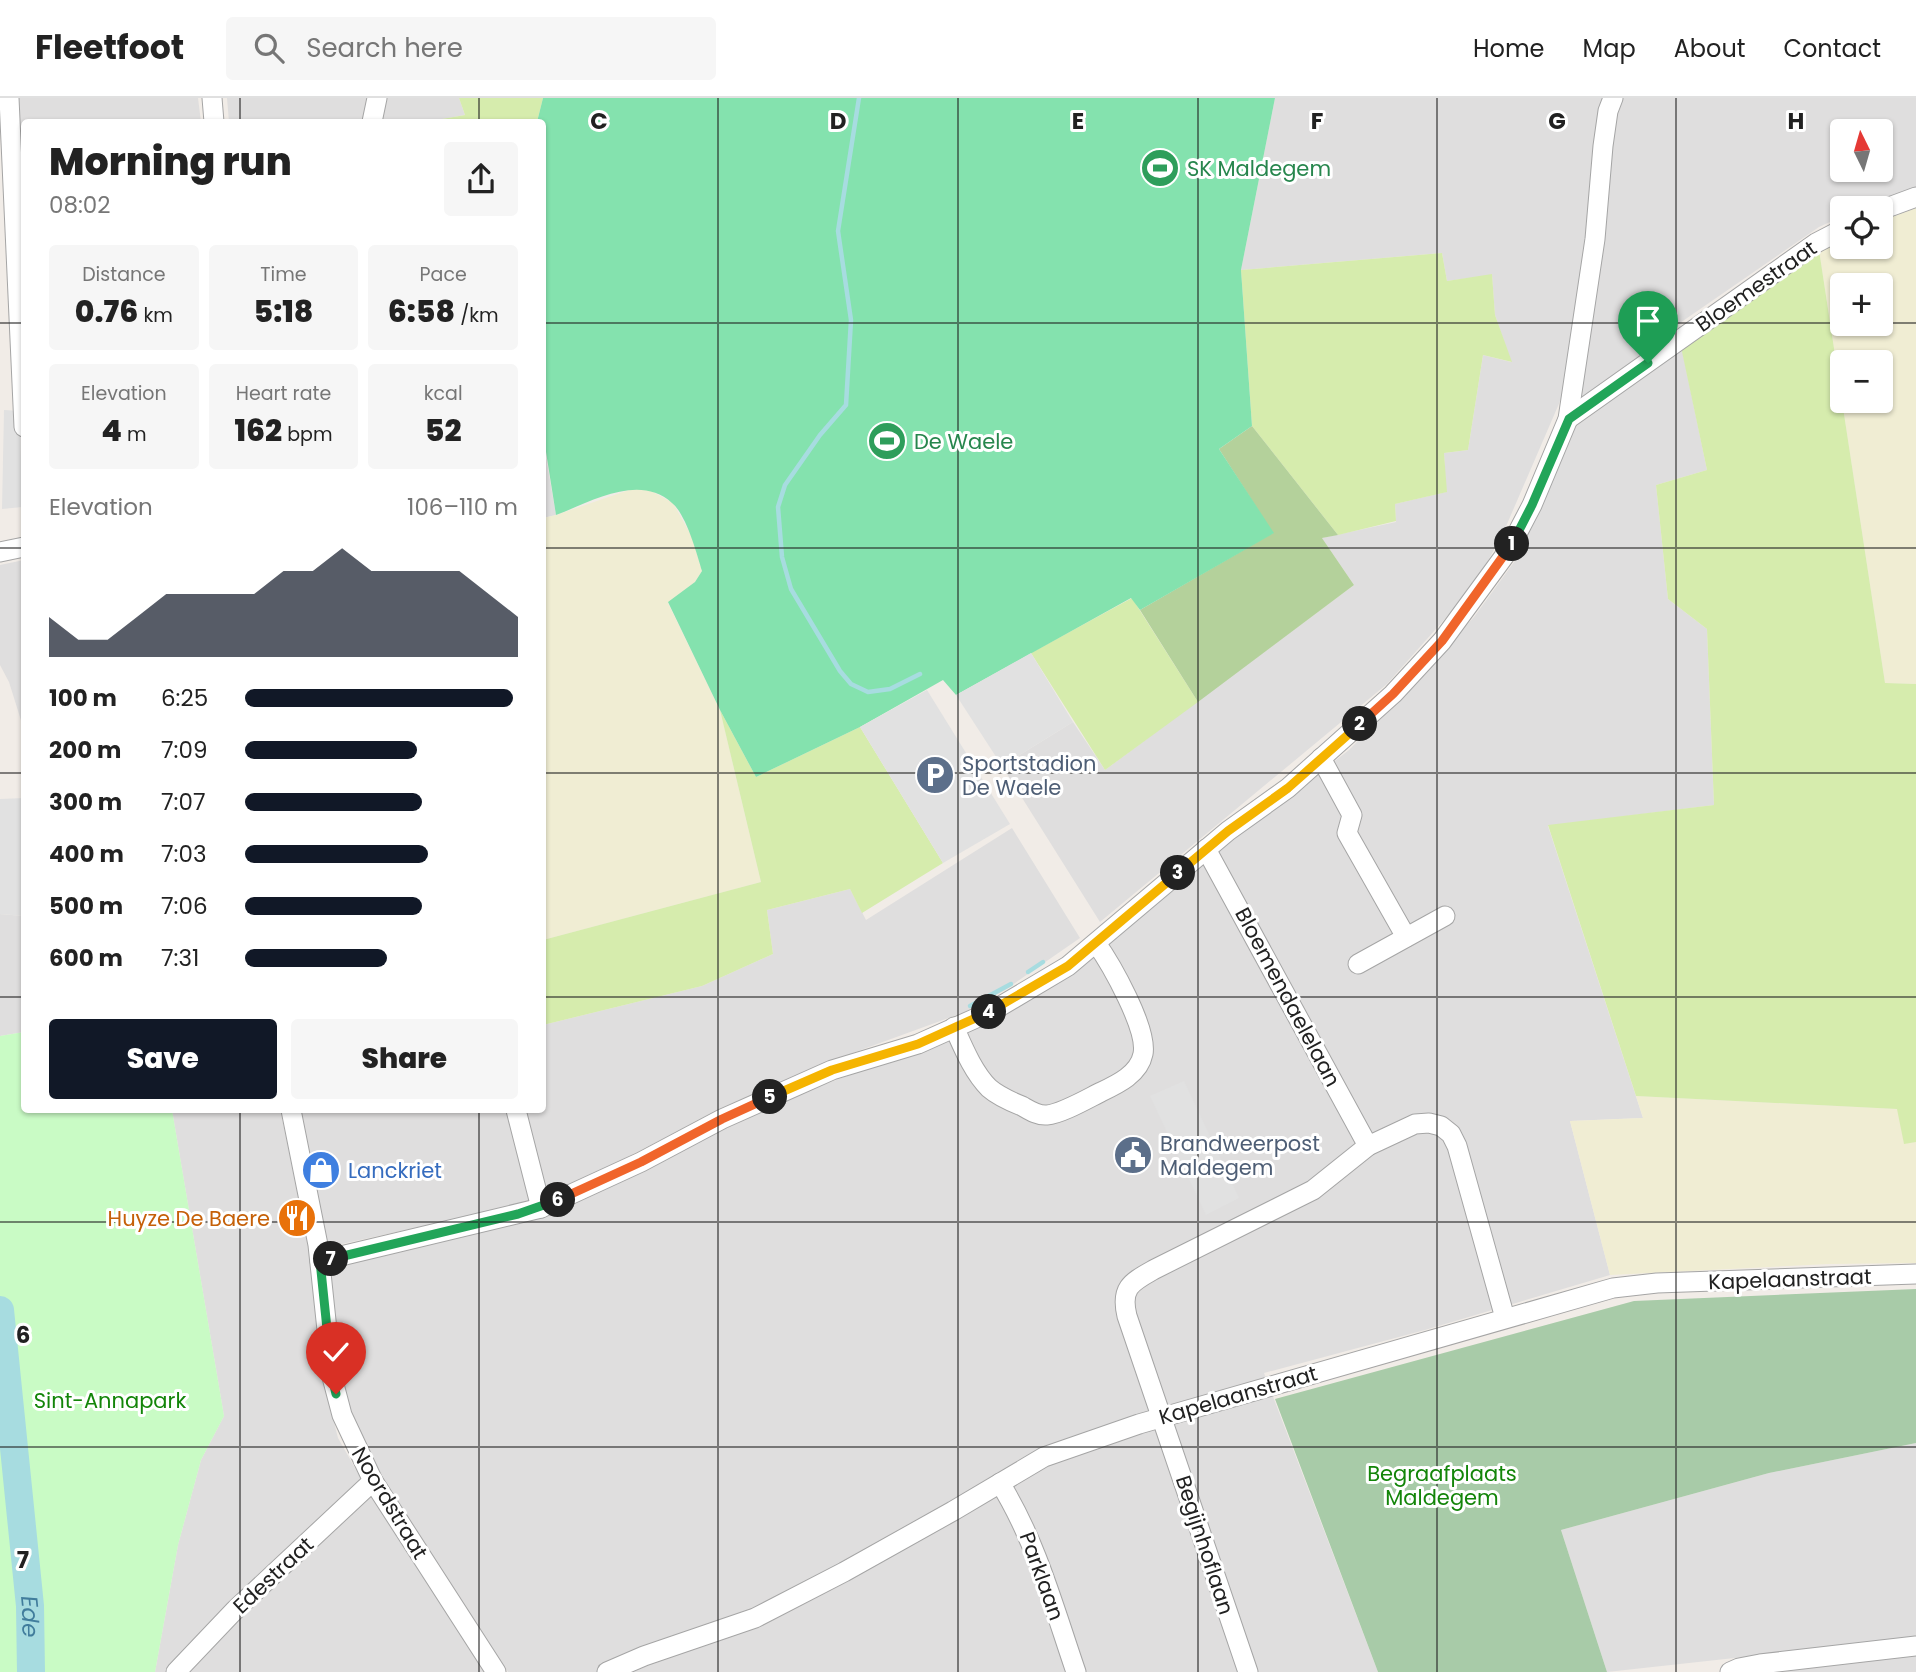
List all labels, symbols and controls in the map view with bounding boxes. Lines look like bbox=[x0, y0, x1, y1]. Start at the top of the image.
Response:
search box bbox=[226, 17, 716, 80]
text: Fleetfoot bbox=[35, 24, 184, 71]
icon: search bbox=[250, 29, 288, 67]
text: Search here bbox=[306, 30, 463, 66]
text: Home bbox=[1473, 32, 1545, 65]
text: Map bbox=[1583, 32, 1636, 65]
text: About bbox=[1674, 32, 1745, 65]
text: Contact bbox=[1783, 32, 1881, 65]
text: C bbox=[590, 105, 608, 137]
text: D bbox=[830, 105, 846, 137]
text: E bbox=[1072, 105, 1084, 137]
text: F bbox=[1311, 105, 1323, 137]
text: G bbox=[1548, 105, 1566, 137]
text: H bbox=[1788, 105, 1804, 137]
north arrow bbox=[1830, 119, 1894, 182]
map controls bbox=[1830, 119, 1893, 413]
text: Morning run bbox=[49, 135, 292, 188]
button: share bbox=[444, 142, 518, 216]
sports icon: SK Maldegem bbox=[1139, 147, 1181, 189]
place label: SK Maldegem bbox=[1187, 154, 1331, 183]
text: 08:02 bbox=[49, 189, 111, 221]
button: locate bbox=[1830, 196, 1893, 259]
street label: Bloemestraat bbox=[1690, 234, 1822, 338]
text: Distance bbox=[82, 261, 165, 288]
text: Time bbox=[260, 261, 307, 288]
text: Pace bbox=[420, 261, 467, 288]
button: + bbox=[1830, 273, 1893, 336]
text: 0.76 bbox=[75, 290, 138, 333]
text: 5:18 bbox=[254, 290, 313, 333]
text: 6:58 bbox=[388, 290, 455, 333]
pin bbox=[1618, 291, 1678, 363]
text: km bbox=[138, 302, 173, 329]
text: /km bbox=[455, 302, 499, 329]
icon: arrive bbox=[1629, 302, 1667, 340]
button: − bbox=[1830, 350, 1893, 413]
text: Elevation bbox=[81, 380, 167, 407]
text: Heart rate bbox=[236, 380, 331, 407]
text: kcal bbox=[424, 380, 463, 407]
text: 4 bbox=[101, 409, 122, 452]
text: 162 bbox=[234, 409, 282, 452]
text: 52 bbox=[425, 409, 462, 452]
sports icon: De Waele bbox=[866, 420, 908, 462]
text: m bbox=[122, 421, 147, 448]
text: bpm bbox=[282, 421, 333, 448]
place label: De Waele bbox=[914, 427, 1013, 456]
text: Elevation bbox=[49, 491, 153, 523]
text: 106–110 m bbox=[407, 491, 518, 523]
pin: 1 bbox=[1494, 526, 1530, 562]
text: 1 bbox=[1508, 530, 1515, 557]
text: 100 m bbox=[49, 682, 117, 714]
text: 6:25 bbox=[161, 682, 208, 714]
pin: 2 bbox=[1342, 706, 1378, 742]
text: 2 bbox=[1354, 710, 1365, 737]
text: 200 m bbox=[49, 734, 121, 766]
text: 7:09 bbox=[161, 734, 207, 766]
place label: Sportstadion De Waele bbox=[962, 749, 1096, 802]
parking icon: Sportstadion De Waele bbox=[914, 754, 956, 796]
text: 300 m bbox=[49, 786, 122, 818]
text: 7:07 bbox=[161, 786, 205, 818]
text: 400 m bbox=[49, 838, 124, 870]
text: 7:03 bbox=[161, 838, 206, 870]
pin: 3 bbox=[1160, 856, 1196, 890]
text: 3 bbox=[1172, 859, 1183, 886]
text: 500 m bbox=[49, 890, 123, 922]
text: 7:06 bbox=[161, 890, 208, 922]
street label: Bloemendaelelaan bbox=[1228, 902, 1348, 1092]
text: 600 m bbox=[49, 942, 123, 974]
text: 7:31 bbox=[161, 942, 199, 974]
pin: 4 bbox=[972, 995, 1006, 1030]
text: 4 bbox=[982, 998, 995, 1025]
button: Save bbox=[49, 1019, 277, 1099]
button: Share bbox=[291, 1019, 518, 1099]
pin: 5 bbox=[752, 1080, 788, 1114]
text: 5 bbox=[763, 1083, 776, 1110]
place label: Brandweerpost Maldegem bbox=[1160, 1129, 1320, 1182]
public building icon: Brandweerpost Maldegem bbox=[1112, 1134, 1154, 1176]
shop icon: Lanckriet bbox=[300, 1149, 342, 1191]
place label: Lanckriet bbox=[348, 1156, 442, 1185]
pin: 6 bbox=[540, 1182, 576, 1218]
text: 6 bbox=[551, 1186, 564, 1213]
restaurant icon: Huyze De Baere bbox=[276, 1197, 318, 1239]
place label: Huyze De Baere bbox=[108, 1204, 270, 1233]
pin: 7 bbox=[314, 1242, 348, 1276]
text: 7 bbox=[325, 1245, 336, 1272]
street label: Kapelaanstraat bbox=[1708, 1262, 1872, 1296]
text: 6 bbox=[16, 1319, 30, 1351]
pin bbox=[306, 1322, 366, 1394]
icon: check bbox=[317, 1333, 355, 1371]
street label: Kapelaanstraat bbox=[1155, 1359, 1321, 1431]
park label: Sint-Annapark bbox=[34, 1386, 186, 1415]
street label: Noordstraat bbox=[345, 1441, 435, 1565]
park label: Begraafplaats Maldegem bbox=[1367, 1459, 1517, 1512]
street label: Begijnhoflaan bbox=[1169, 1472, 1241, 1618]
street label: Parklaan bbox=[1013, 1528, 1071, 1624]
street label: Edestraat bbox=[226, 1530, 320, 1620]
text: 7 bbox=[17, 1544, 29, 1576]
water label: Ede bbox=[13, 1594, 46, 1638]

